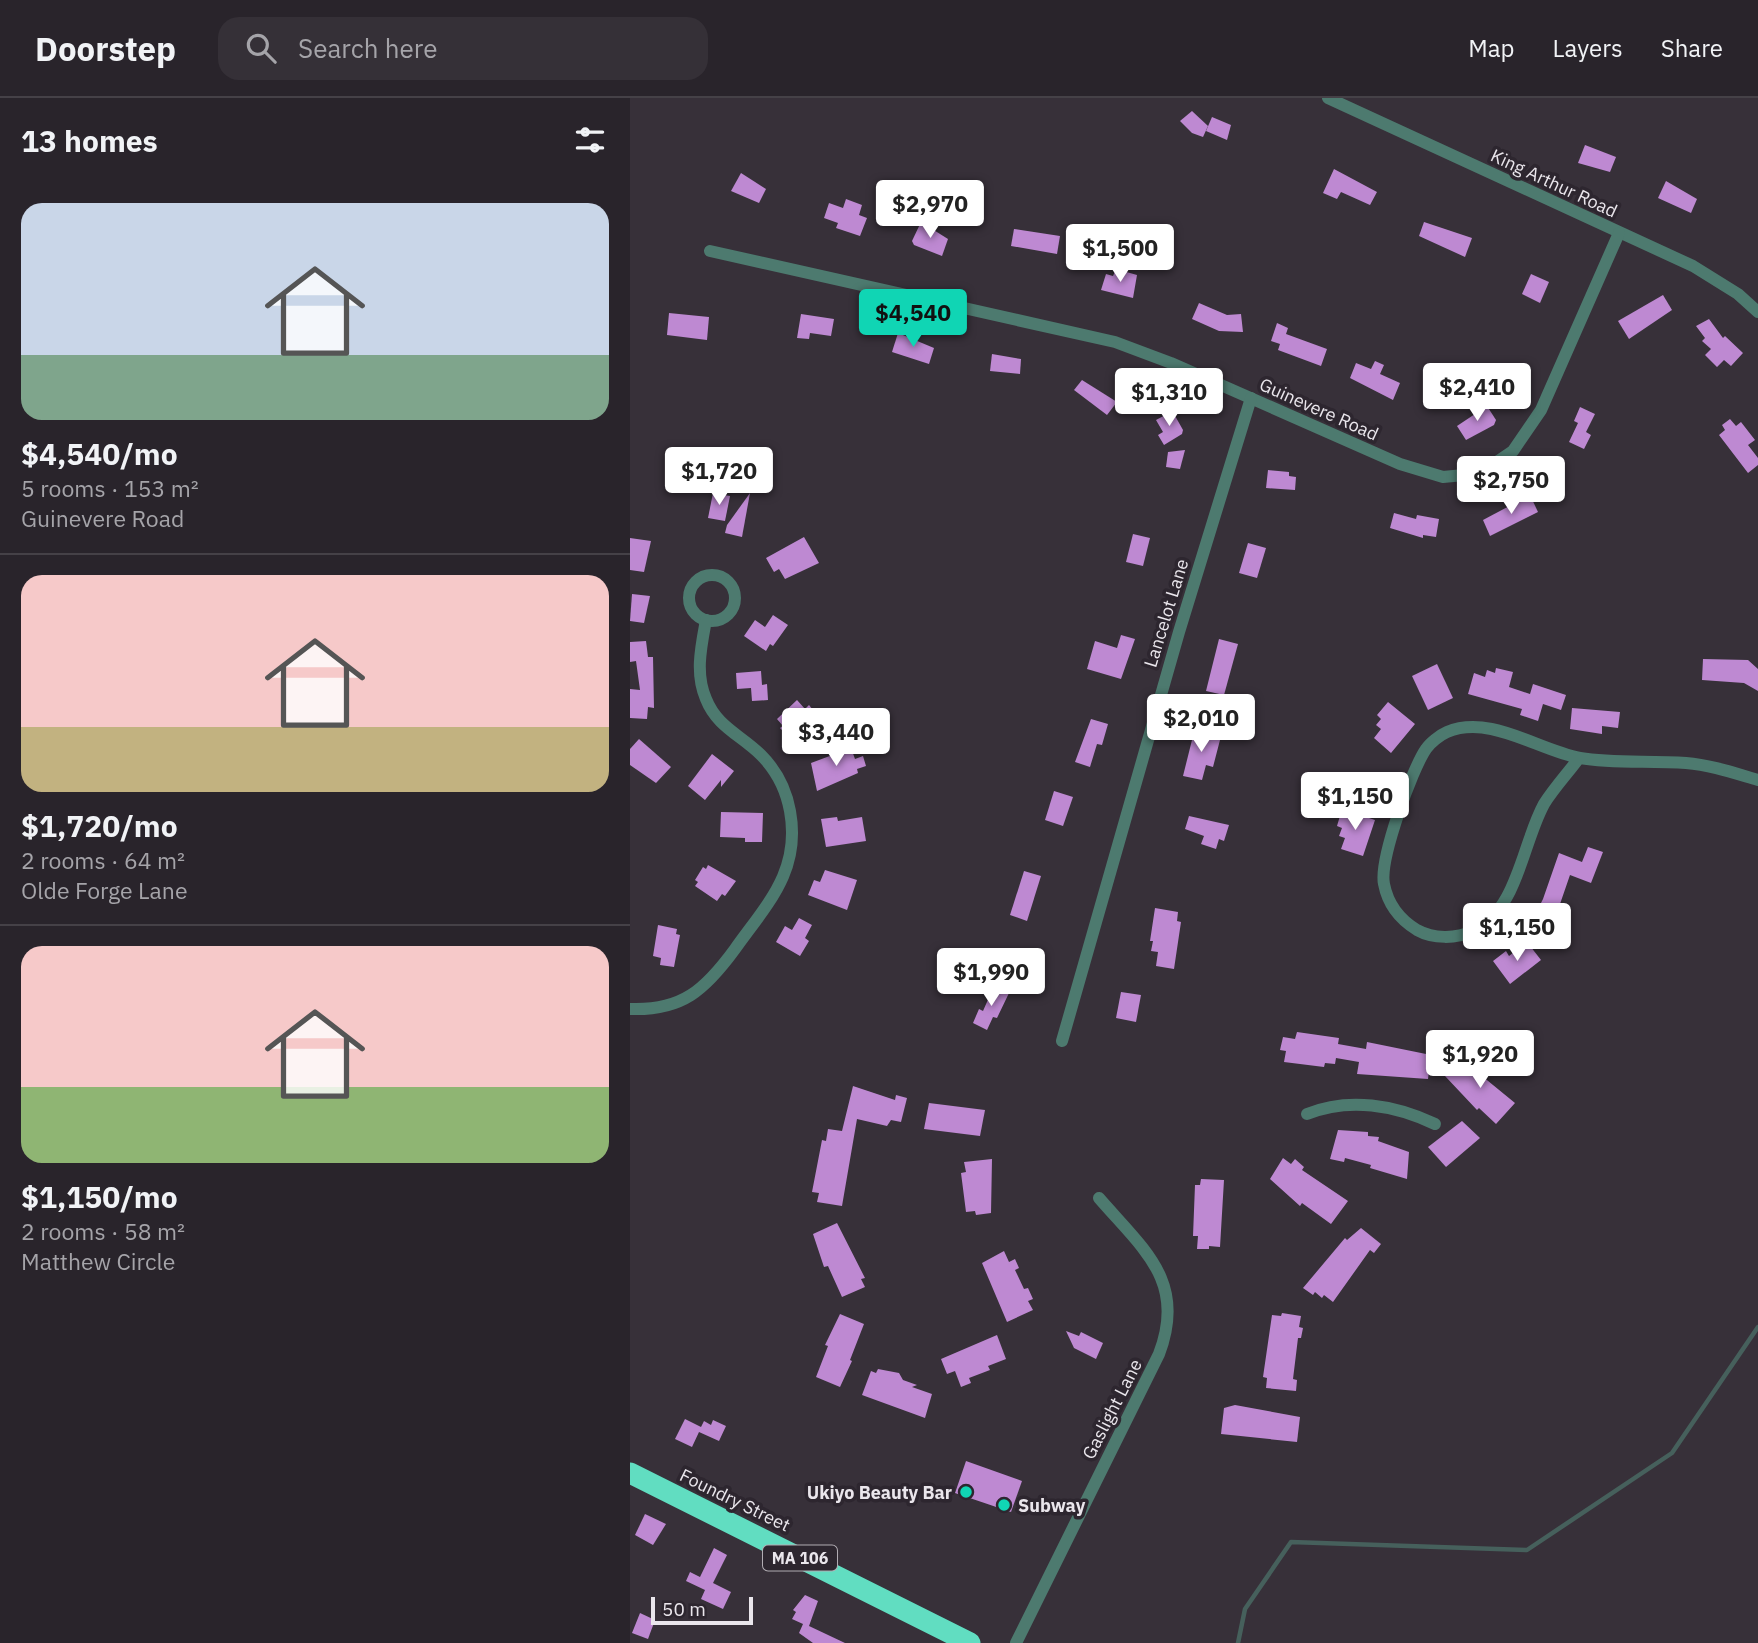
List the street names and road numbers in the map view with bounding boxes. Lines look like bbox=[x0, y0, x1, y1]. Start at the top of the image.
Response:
street label: King Arthur Road bbox=[1487, 144, 1621, 222]
street label: Guinevere Road bbox=[1256, 372, 1382, 446]
street label: Lancelot Lane bbox=[1139, 556, 1193, 670]
street label: Gaslight Lane bbox=[1077, 1355, 1147, 1463]
street label: Foundry Street bbox=[676, 1463, 794, 1537]
road number: MA 106 bbox=[763, 1546, 837, 1570]

